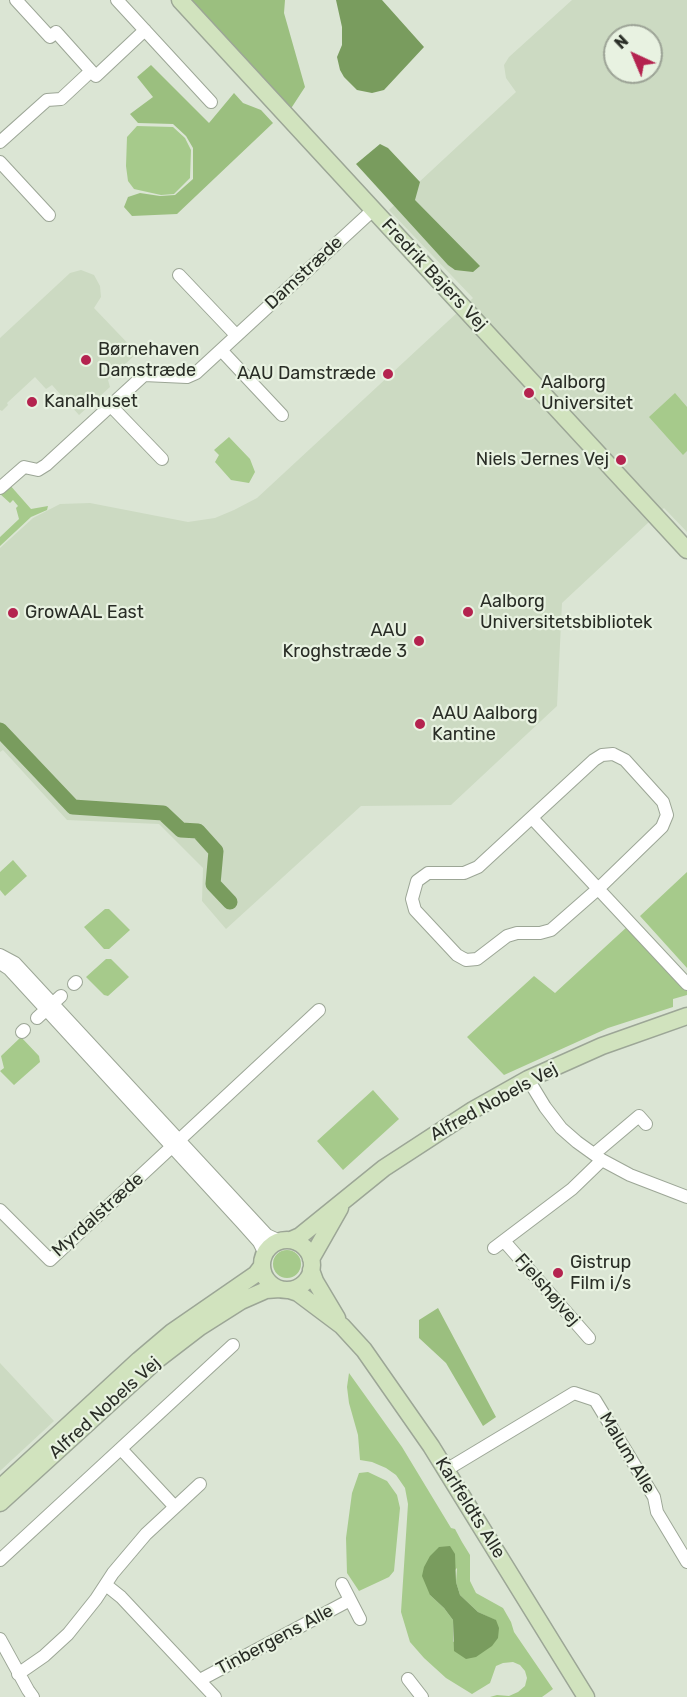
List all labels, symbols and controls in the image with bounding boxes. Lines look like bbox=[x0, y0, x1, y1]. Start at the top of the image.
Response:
north arrow bbox=[603, 24, 663, 84]
text: N bbox=[611, 31, 632, 53]
street label: Fredrik Bajers Vej bbox=[377, 214, 491, 336]
street label: Damstræde bbox=[261, 232, 347, 314]
place label: Børnehaven Damstræde bbox=[98, 339, 200, 382]
marker: Børnehaven Damstræde bbox=[79, 353, 93, 367]
place label: AAU Damstræde bbox=[237, 363, 376, 385]
marker: AAU Damstræde bbox=[381, 367, 395, 381]
place label: Aalborg Universitet bbox=[541, 372, 633, 415]
marker: Aalborg Universitet bbox=[522, 386, 536, 400]
place label: Kanalhuset bbox=[44, 391, 138, 413]
marker: Kanalhuset bbox=[25, 395, 39, 409]
place label: Niels Jernes Vej bbox=[476, 449, 609, 471]
marker: Niels Jernes Vej bbox=[614, 453, 628, 467]
place label: Aalborg Universitetsbibliotek bbox=[480, 591, 652, 634]
place label: GrowAAL East bbox=[25, 602, 144, 624]
marker: Aalborg Universitetsbibliotek bbox=[461, 605, 475, 619]
marker: GrowAAL East bbox=[6, 606, 20, 620]
place label: AAU Kroghstræde 3 bbox=[283, 620, 407, 662]
marker: AAU Kroghstræde 3 bbox=[412, 634, 426, 648]
place label: AAU Aalborg Kantine bbox=[432, 703, 538, 746]
marker: AAU Aalborg Kantine bbox=[413, 717, 427, 731]
street label: Alfred Nobels Vej bbox=[427, 1058, 561, 1146]
street label: Myrdalstræde bbox=[48, 1168, 148, 1262]
street label: Fjelshøjvej bbox=[510, 1249, 584, 1331]
place label: Gistrup Film i/s bbox=[570, 1252, 631, 1294]
marker: Gistrup Film i/s bbox=[551, 1266, 565, 1280]
street label: Alfred Nobels Vej bbox=[45, 1352, 165, 1464]
street label: Malum Alle bbox=[594, 1409, 660, 1497]
street label: Karlfeldts Alle bbox=[430, 1453, 510, 1563]
street label: Tinbergens Alle bbox=[213, 1600, 337, 1680]

